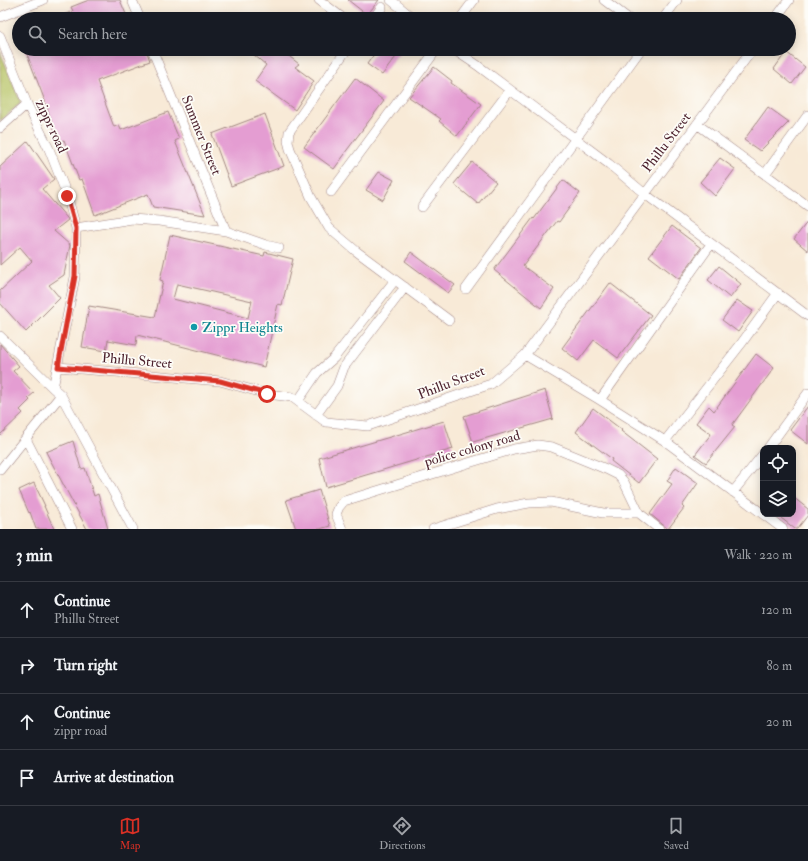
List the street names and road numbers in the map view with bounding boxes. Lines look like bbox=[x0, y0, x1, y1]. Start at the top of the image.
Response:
street label: Summer Street bbox=[178, 93, 225, 178]
street label: zippr road bbox=[31, 97, 71, 156]
street label: Phillu Street bbox=[638, 109, 695, 175]
street label: Phillu Street bbox=[101, 349, 173, 372]
street label: Phillu Street bbox=[415, 362, 487, 403]
street label: police colony road bbox=[421, 427, 522, 471]

